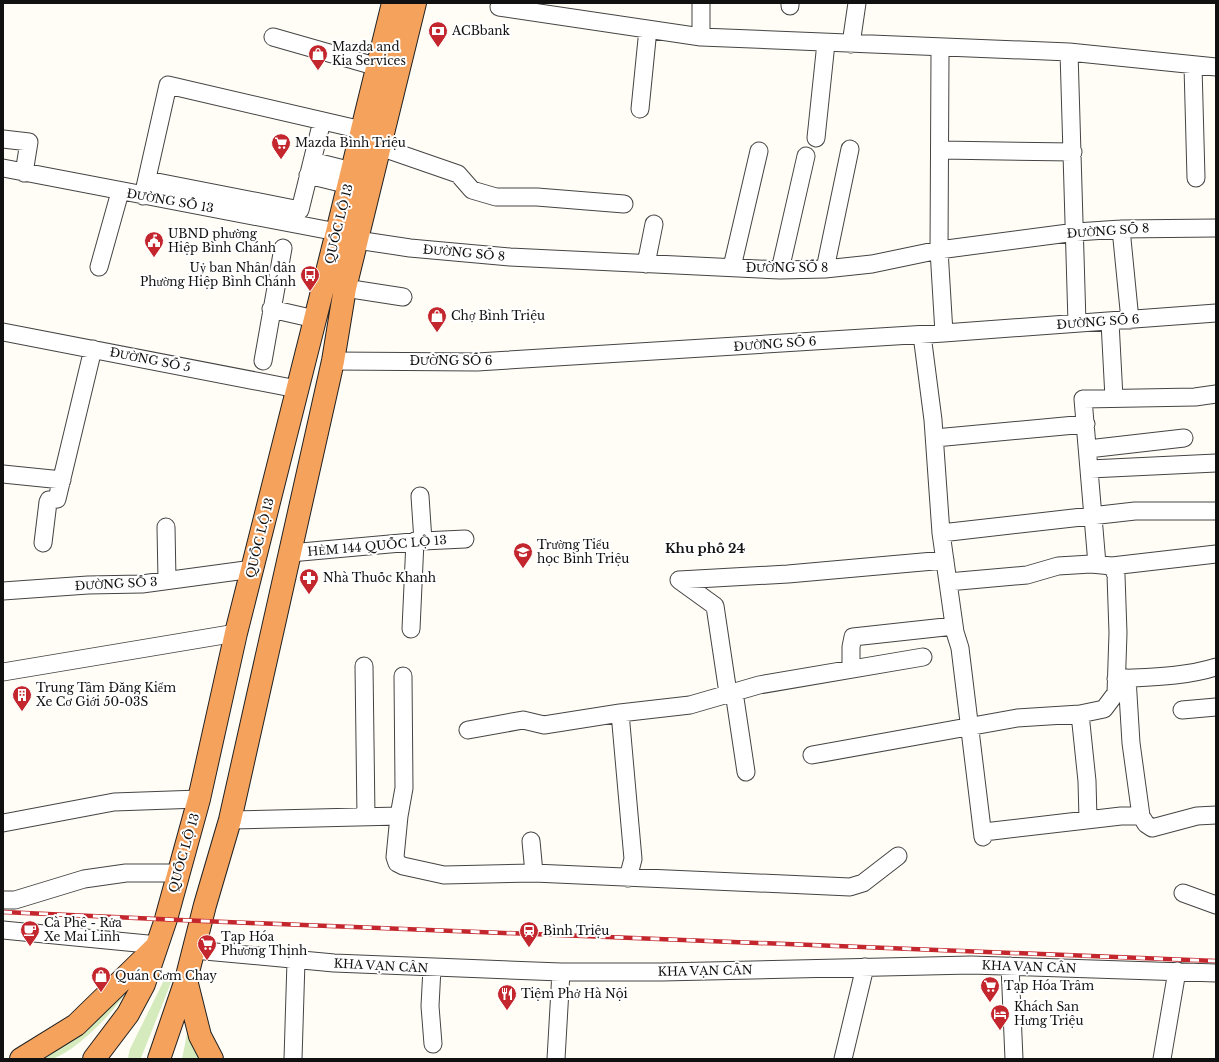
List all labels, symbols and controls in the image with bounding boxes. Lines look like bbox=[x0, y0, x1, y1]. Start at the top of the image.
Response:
bank icon: ACBbank bbox=[427, 20, 449, 48]
place label: ACBbank bbox=[451, 23, 511, 38]
place label: Mazda and Kia Services bbox=[332, 39, 406, 68]
shop icon: Mazda and Kia Services bbox=[307, 43, 329, 71]
supermarket icon: Mazda Bình Triệu bbox=[270, 132, 292, 160]
place label: Mazda Bình Triệu bbox=[295, 135, 406, 150]
street label: QUỐC LỘ 13 bbox=[320, 182, 356, 266]
street label: ĐƯỜNG SỐ 13 bbox=[125, 184, 215, 216]
street label: ĐƯỜNG SỐ 8 bbox=[1066, 219, 1150, 241]
place label: UBND phường Hiệp Bình Chánh bbox=[168, 226, 276, 255]
public building icon: UBND phường Hiệp Bình Chánh bbox=[143, 230, 165, 258]
street label: ĐƯỜNG SỐ 8 bbox=[422, 240, 506, 264]
street label: ĐƯỜNG SỐ 8 bbox=[746, 259, 828, 275]
place label: Uỷ ban Nhân dân Phường Hiệp Bình Chánh bbox=[140, 260, 296, 289]
bus stop icon: Uỷ ban Nhân dân Phường Hiệp Bình Chánh bbox=[299, 264, 321, 292]
shop icon: Chợ Bình Triệu bbox=[426, 305, 448, 333]
place label: Chợ Bình Triệu bbox=[451, 308, 545, 323]
street label: ĐƯỜNG SỐ 6 bbox=[1056, 310, 1140, 332]
street label: ĐƯỜNG SỐ 6 bbox=[733, 332, 817, 354]
street label: ĐƯỜNG SỐ 5 bbox=[108, 343, 192, 375]
street label: ĐƯỜNG SỐ 6 bbox=[409, 352, 493, 368]
street label: QUỐC LỘ 13 bbox=[241, 496, 277, 580]
street label: HẺM 144 QUỐC LỘ 13 bbox=[307, 531, 447, 559]
place label: Trường Tiểu học Bình Triệu bbox=[537, 537, 629, 566]
district label: Khu phố 24 bbox=[665, 540, 745, 557]
school or university icon: Trường Tiểu học Bình Triệu bbox=[512, 541, 534, 569]
pharmacy icon: Nhà Thuốc Khanh bbox=[298, 567, 320, 595]
place label: Nhà Thuốc Khanh bbox=[323, 570, 436, 585]
street label: ĐƯỜNG SỐ 3 bbox=[74, 573, 158, 593]
place label: Trung Tâm Đăng Kiểm Xe Cơ Giới 50-03S bbox=[36, 680, 176, 709]
building icon: Trung Tâm Đăng Kiểm Xe Cơ Giới 50-03S bbox=[11, 684, 33, 712]
street label: QUỐC LỘ 13 bbox=[164, 811, 202, 894]
place label: Cà Phê - Rửa Xe Mai Linh bbox=[44, 915, 122, 944]
cafe icon: Cà Phê - Rửa Xe Mai Linh bbox=[19, 919, 41, 947]
station icon: Bình Triệu bbox=[518, 920, 540, 948]
place label: Bình Triệu bbox=[543, 923, 609, 938]
place label: Tạp Hóa Phương Thịnh bbox=[221, 929, 307, 958]
supermarket icon: Tạp Hóa Phương Thịnh bbox=[196, 933, 218, 961]
street label: KHA VẠN CÂN bbox=[333, 955, 429, 975]
street label: KHA VẠN CÂN bbox=[981, 956, 1077, 976]
street label: KHA VẠN CÂN bbox=[657, 961, 753, 979]
shop icon: Quán Cơm Chay bbox=[90, 965, 112, 993]
place label: Quán Cơm Chay bbox=[115, 968, 217, 983]
supermarket icon: Tạp Hóa Trâm bbox=[979, 975, 1001, 1003]
place label: Tạp Hóa Trâm bbox=[1004, 978, 1094, 993]
restaurant icon: Tiệm Phở Hà Nội bbox=[496, 983, 518, 1011]
place label: Tiệm Phở Hà Nội bbox=[521, 986, 628, 1001]
place label: Khách Sạn Hưng Triệu bbox=[1014, 999, 1084, 1028]
hotel icon: Khách Sạn Hưng Triệu bbox=[989, 1003, 1011, 1031]

